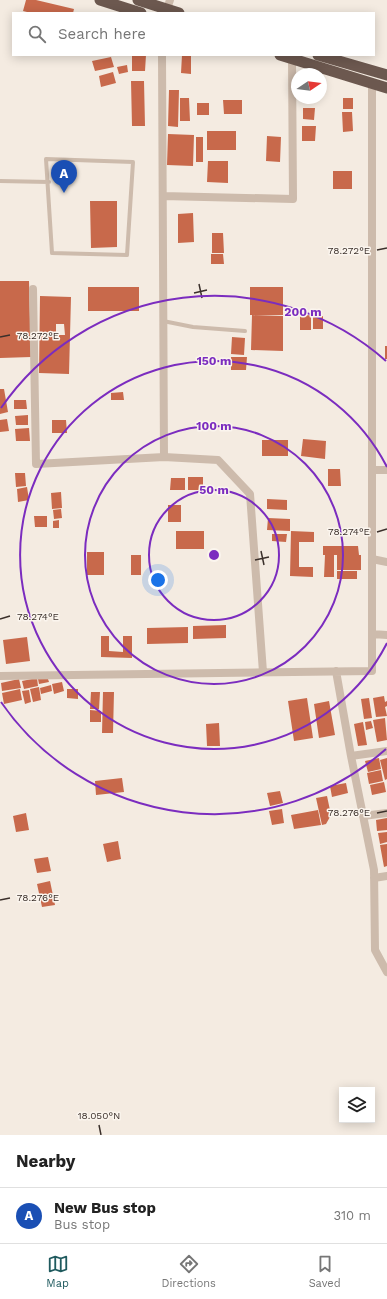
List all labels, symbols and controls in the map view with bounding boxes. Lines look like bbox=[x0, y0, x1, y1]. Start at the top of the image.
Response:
search box bbox=[12, 12, 375, 56]
icon: search bbox=[26, 23, 48, 45]
text: Search here bbox=[58, 25, 146, 43]
north arrow bbox=[291, 68, 327, 104]
pin: A bbox=[51, 160, 77, 193]
text: 78.272°E bbox=[328, 245, 370, 256]
text: 200 m bbox=[284, 305, 322, 319]
text: 78.272°E bbox=[17, 330, 59, 341]
text: 150 m bbox=[197, 354, 231, 368]
text: 100 m bbox=[196, 419, 232, 433]
text: 50 m bbox=[199, 483, 229, 497]
text: 78.274°E bbox=[328, 526, 370, 537]
centre of rings bbox=[207, 548, 221, 562]
your location bbox=[148, 570, 168, 590]
text: 78.274°E bbox=[17, 611, 59, 622]
text: 78.276°E bbox=[328, 807, 370, 818]
text: 78.276°E bbox=[17, 892, 59, 903]
map controls bbox=[339, 1087, 375, 1123]
button: layers bbox=[339, 1087, 375, 1123]
text: 18.050°N bbox=[78, 1110, 120, 1121]
text: Nearby bbox=[16, 1151, 75, 1171]
text: New Bus stop bbox=[54, 1199, 156, 1217]
text: A bbox=[25, 1208, 33, 1223]
text: 310 m bbox=[333, 1208, 371, 1223]
text: Bus stop bbox=[54, 1217, 110, 1232]
tab: Map bbox=[46, 1253, 69, 1290]
tab: Directions bbox=[162, 1253, 216, 1290]
tab: Saved bbox=[309, 1253, 341, 1290]

